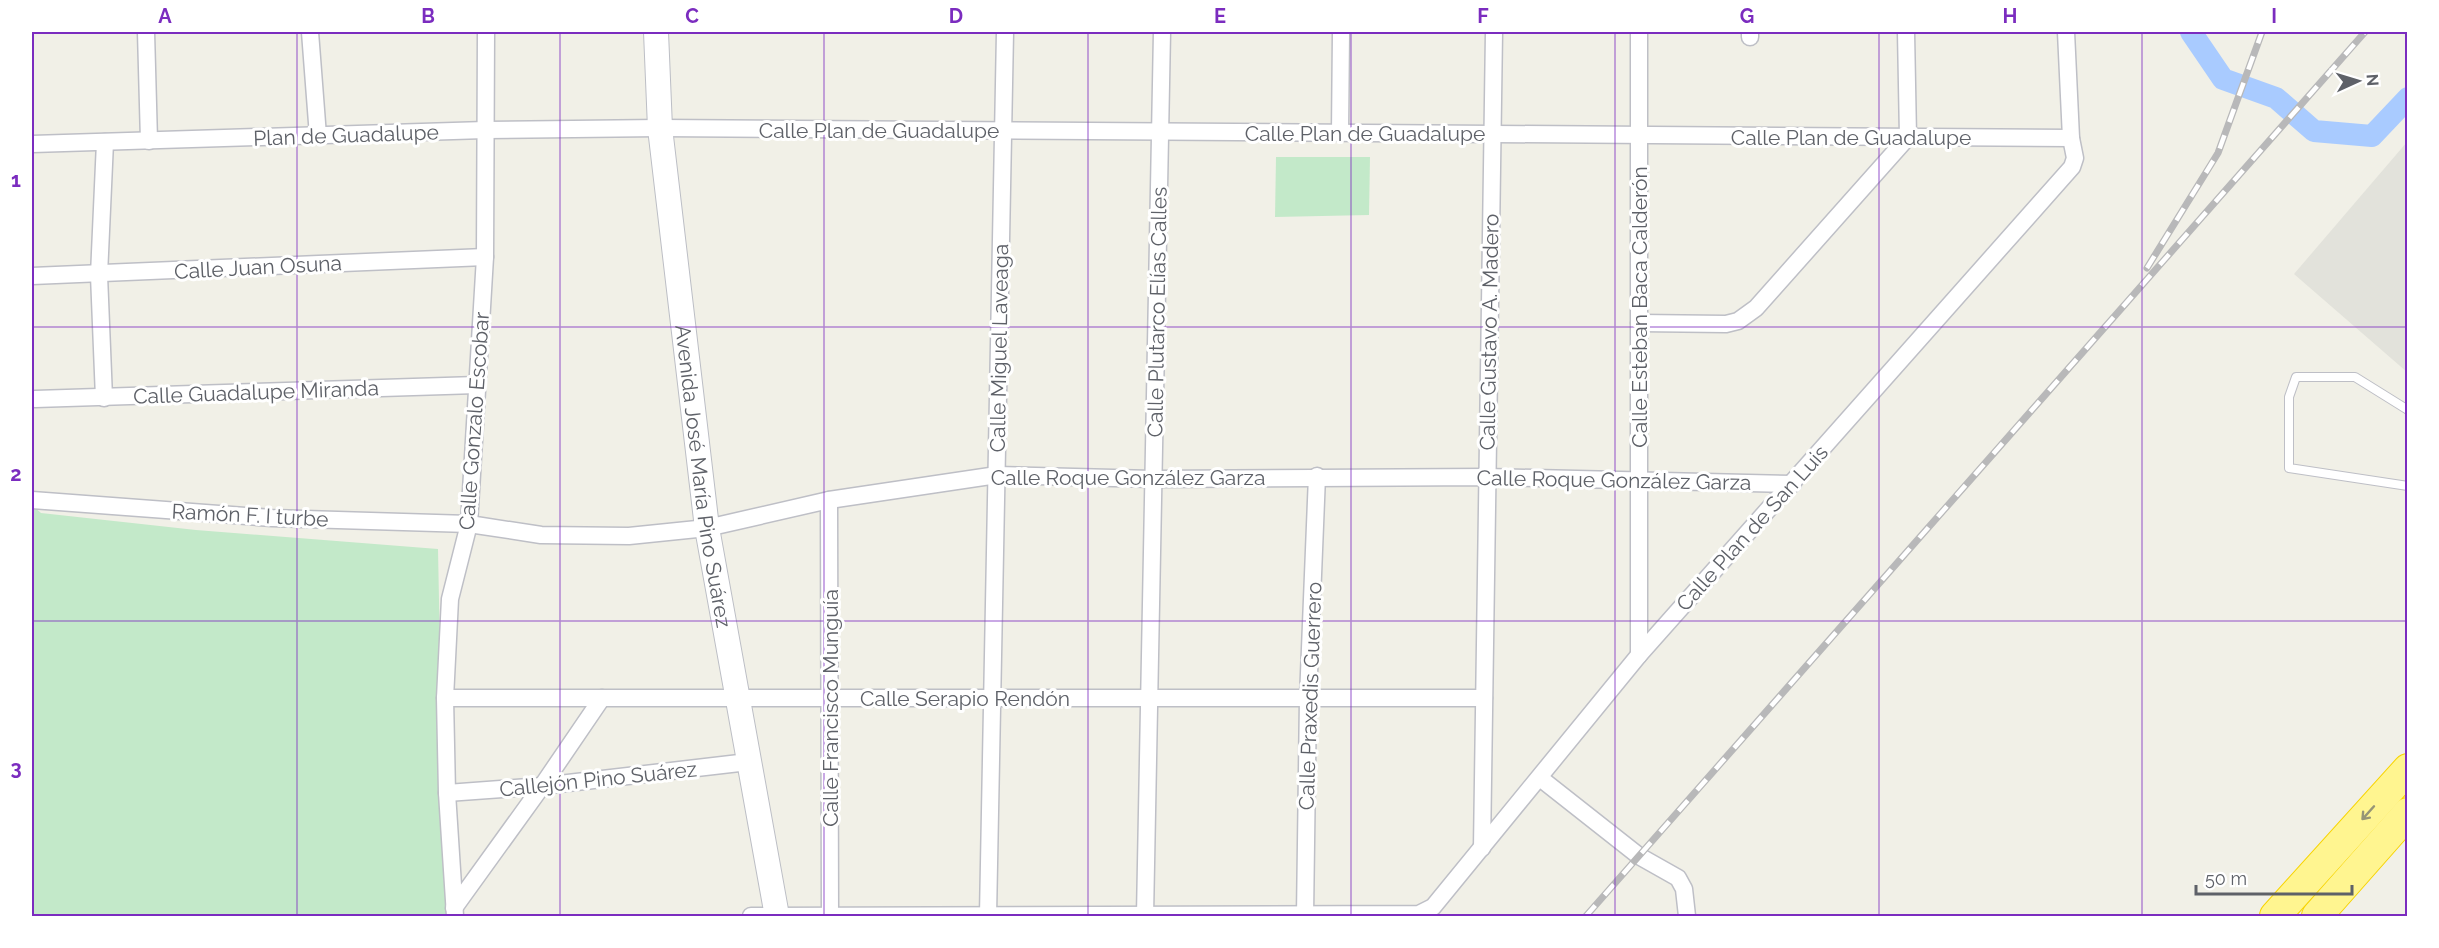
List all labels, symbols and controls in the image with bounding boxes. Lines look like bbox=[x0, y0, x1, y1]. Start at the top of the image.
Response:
text: A bbox=[158, 4, 172, 28]
text: B bbox=[421, 4, 435, 28]
text: C bbox=[685, 4, 699, 28]
text: D bbox=[949, 4, 963, 28]
text: E bbox=[1214, 4, 1226, 28]
text: F bbox=[1477, 4, 1489, 28]
text: G bbox=[1740, 4, 1754, 28]
text: H bbox=[2003, 4, 2017, 28]
text: I bbox=[2271, 4, 2277, 28]
north arrow bbox=[2328, 51, 2388, 111]
text: N bbox=[2363, 73, 2382, 87]
street label: Calle Plan de Guadalupe bbox=[759, 118, 999, 143]
street label: Plan de Guadalupe bbox=[253, 119, 439, 151]
street label: Calle Plan de Guadalupe bbox=[1245, 121, 1485, 146]
street label: Calle Plan de Guadalupe bbox=[1731, 125, 1971, 150]
street label: Calle Esteban Baca Calderón bbox=[1627, 166, 1652, 448]
text: 1 bbox=[11, 168, 21, 192]
street label: Calle Plutarco Elías Calles bbox=[1142, 186, 1172, 438]
street label: Calle Gustavo A. Madero bbox=[1474, 213, 1504, 451]
street label: Calle Miguel Laveaga bbox=[985, 244, 1013, 452]
street label: Calle Juan Osuna bbox=[173, 250, 343, 284]
street label: Calle Gonzalo Escobar bbox=[454, 310, 494, 531]
street label: Avenida José María Pino Suárez bbox=[671, 323, 737, 630]
street label: Calle Guadalupe Miranda bbox=[133, 375, 379, 409]
street label: Calle Plan de San Luis bbox=[1671, 440, 1833, 616]
text: 2 bbox=[10, 462, 22, 486]
street label: Calle Roque González Garza bbox=[991, 465, 1265, 490]
street label: Calle Roque González Garza bbox=[1476, 465, 1752, 495]
street label: Ramón F. I turbe bbox=[171, 498, 329, 532]
street label: Calle Praxedis Guerrero bbox=[1294, 581, 1326, 811]
street label: Calle Francisco Munguía bbox=[818, 589, 843, 827]
street label: Calle Serapio Rendón bbox=[860, 686, 1070, 711]
text: 3 bbox=[10, 756, 22, 780]
street label: Callejón Pino Suárez bbox=[498, 756, 698, 802]
one-way arrow bbox=[2361, 805, 2375, 820]
scale bar bbox=[2196, 858, 2352, 896]
text: 50 m bbox=[2205, 868, 2247, 889]

